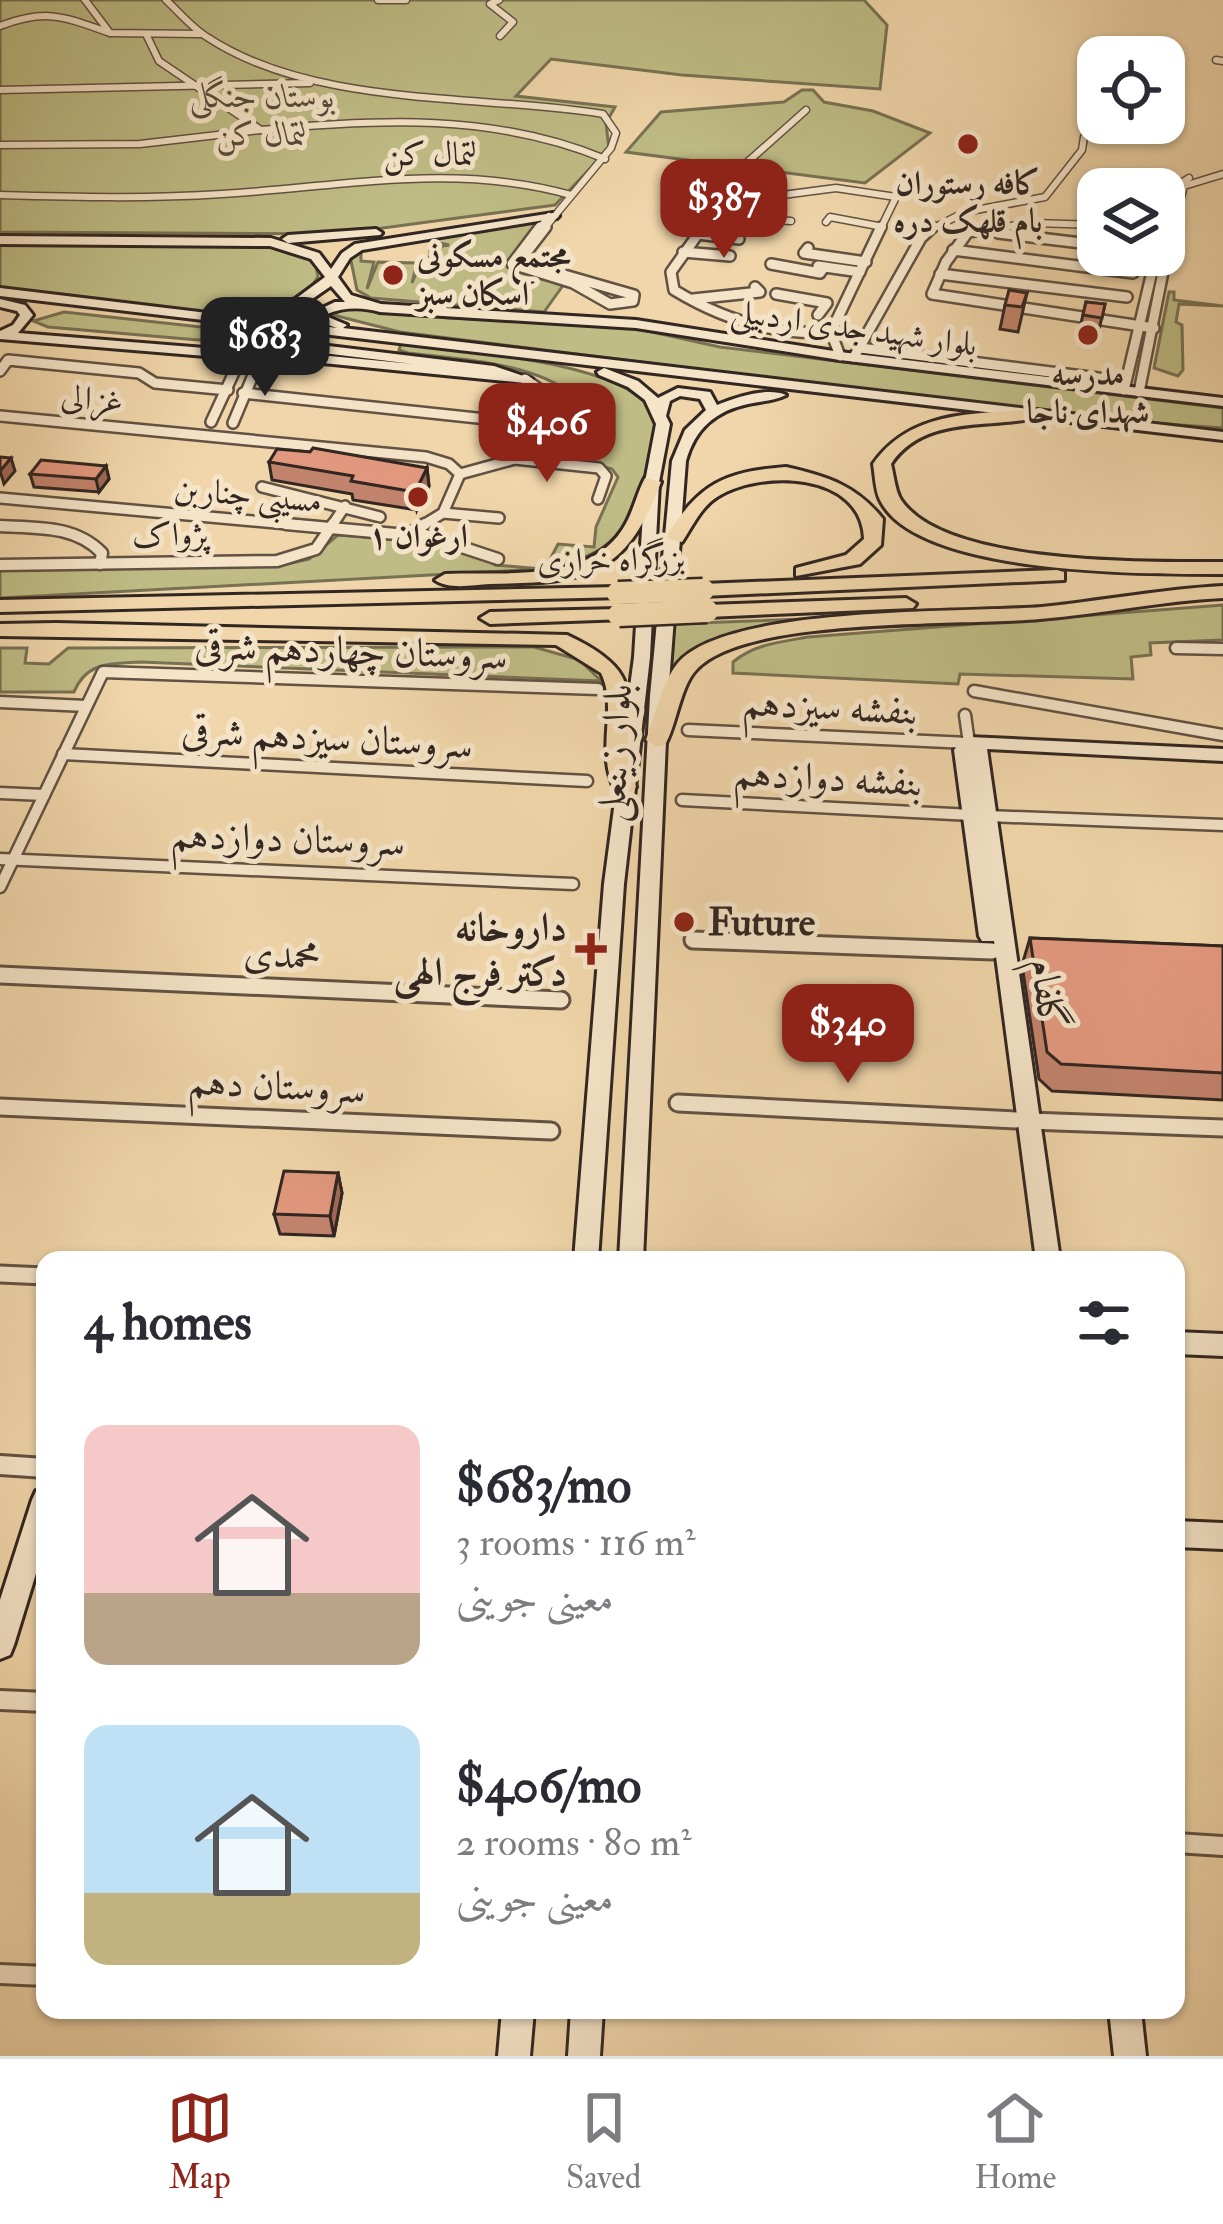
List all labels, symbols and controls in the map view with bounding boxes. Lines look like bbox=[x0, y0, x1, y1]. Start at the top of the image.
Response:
map controls bbox=[1077, 36, 1185, 276]
button: locate bbox=[1077, 36, 1185, 144]
park label: بوستان جنگلی لتمال کن bbox=[189, 75, 335, 156]
marker: کافه رستوران بام قلهک دره bbox=[955, 131, 981, 157]
street label: لتمال کن bbox=[383, 134, 477, 176]
pin: $387 bbox=[653, 159, 795, 261]
place label: کافه رستوران بام قلهک دره bbox=[893, 163, 1043, 250]
button: layers bbox=[1077, 168, 1185, 276]
text: $387 bbox=[687, 173, 761, 222]
place label: مجتمع مسکونی اسکان سبز bbox=[413, 236, 571, 315]
marker: مجتمع مسکونی اسکان سبز bbox=[380, 262, 406, 288]
street label: بلوار شهید جدی اردبیلی bbox=[728, 290, 980, 368]
pin: $683 bbox=[194, 297, 336, 399]
text: $683 bbox=[227, 311, 303, 360]
marker: مدرسه شهدای ناجا bbox=[1075, 322, 1101, 348]
place label: مدرسه شهدای ناجا bbox=[1027, 354, 1149, 433]
street label: غزالی bbox=[59, 375, 125, 425]
pin: $406 bbox=[476, 383, 618, 485]
text: $406 bbox=[506, 397, 588, 446]
street label: مسیبی چناربن bbox=[172, 468, 324, 528]
marker: ارغوان ۱ bbox=[405, 484, 431, 510]
street label: پژواک bbox=[132, 514, 211, 556]
place label: ارغوان ۱ bbox=[368, 516, 468, 557]
street label: بزرگراه خرازی bbox=[537, 536, 685, 582]
street label: سروستان چهاردهم شرقی bbox=[193, 621, 509, 692]
street label: بنفشه سیزدهم bbox=[741, 678, 919, 747]
street label: بلوار زینعلی bbox=[587, 682, 646, 824]
street label: سروستان سیزدهم شرقی bbox=[179, 706, 474, 781]
street label: بنفشه دوازدهم bbox=[732, 749, 924, 818]
street label: سروستان دوازدهم bbox=[170, 810, 406, 879]
place label: Future bbox=[708, 898, 816, 947]
place label: داروخانه دکتر فرج الهی bbox=[393, 903, 567, 1007]
marker: Future bbox=[671, 909, 697, 935]
street label: محمدی bbox=[242, 929, 322, 981]
marker: داروخانه دکتر فرج الهی bbox=[578, 936, 604, 962]
street label: گلفام bbox=[1010, 955, 1077, 1034]
pin: $340 bbox=[777, 984, 919, 1086]
text: $340 bbox=[809, 998, 887, 1047]
street label: سروستان دهم bbox=[187, 1057, 367, 1126]
icon: filters bbox=[1071, 1290, 1137, 1356]
text: 4 homes bbox=[84, 1291, 252, 1355]
text: $683/mo bbox=[456, 1454, 631, 1518]
icon: home bbox=[180, 1473, 324, 1617]
text: 3 rooms · 116 m² bbox=[456, 1518, 696, 1567]
text: معینی جوینی bbox=[456, 1574, 613, 1623]
text: $406/mo bbox=[456, 1754, 641, 1818]
icon: home bbox=[180, 1773, 324, 1917]
text: 2 rooms · 80 m² bbox=[456, 1818, 691, 1867]
text: معینی جوینی bbox=[456, 1874, 613, 1923]
tab: Map bbox=[167, 2085, 233, 2198]
tab: Saved bbox=[566, 2085, 641, 2198]
tab: Home bbox=[975, 2085, 1056, 2198]

